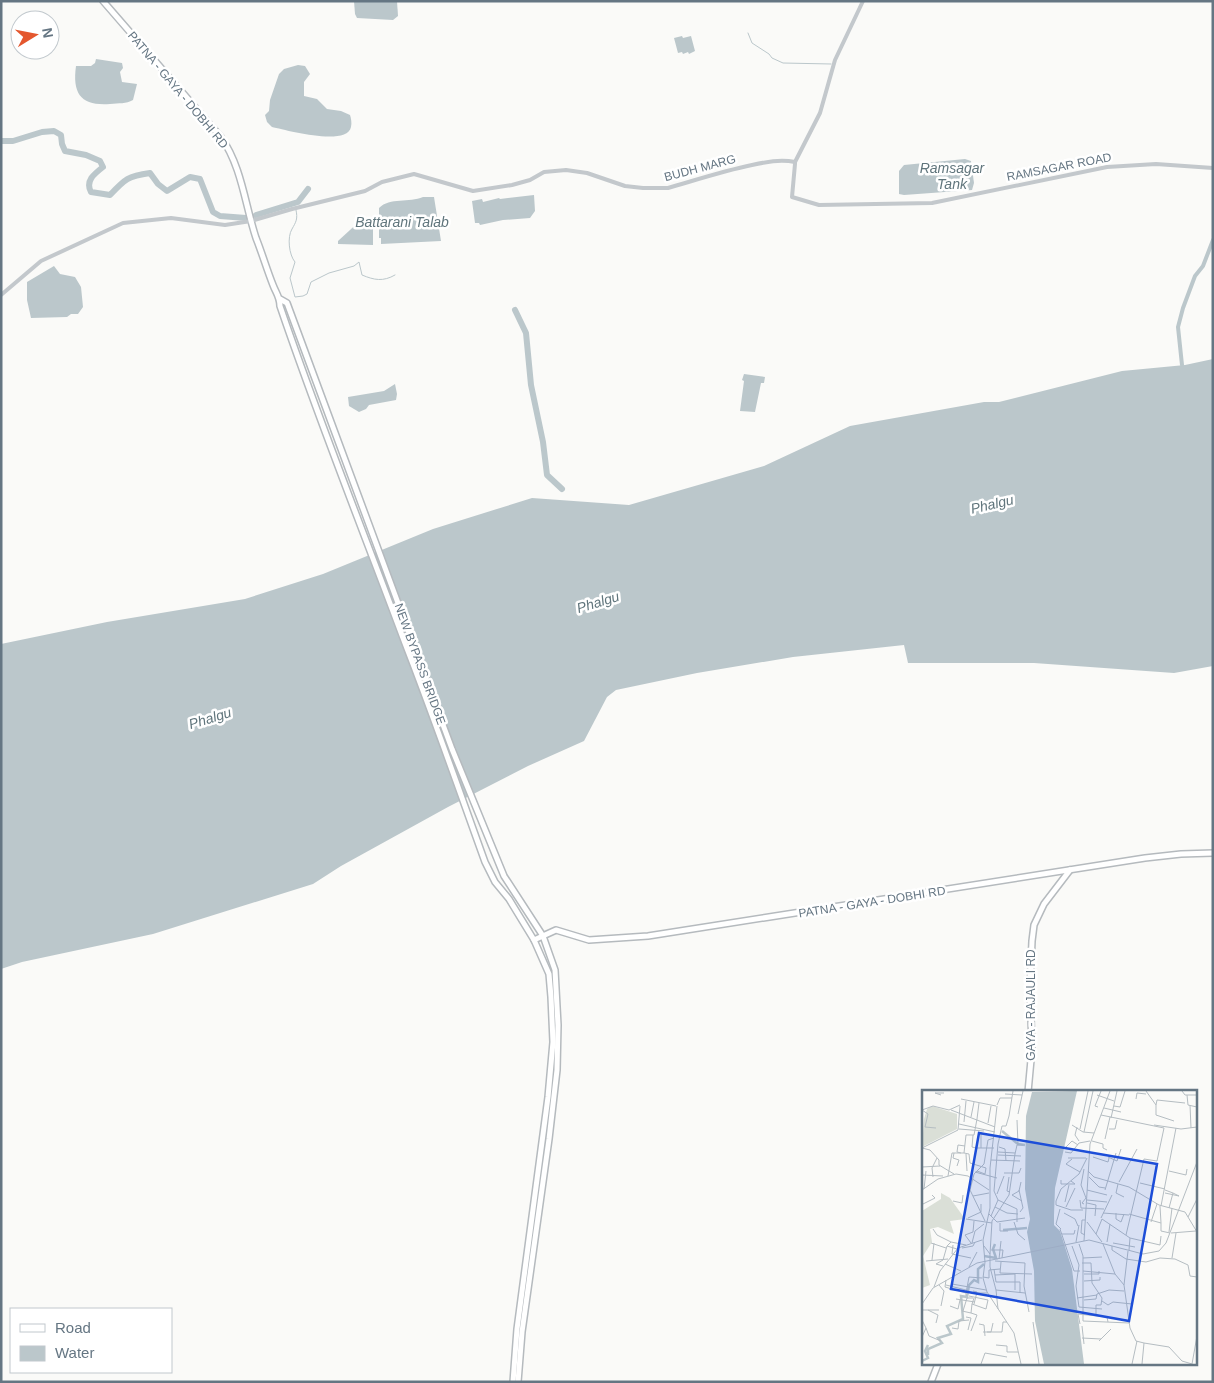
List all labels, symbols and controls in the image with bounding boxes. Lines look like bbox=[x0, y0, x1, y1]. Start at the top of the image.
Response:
north arrow bbox=[10, 10, 60, 60]
text: N bbox=[39, 26, 57, 39]
street label: PATNA - GAYA - DOBHI RD bbox=[125, 29, 231, 152]
street label: RAMSAGAR ROAD bbox=[1005, 150, 1113, 184]
street label: BUDH MARG bbox=[663, 152, 737, 184]
water label: Ramsagar Tank bbox=[920, 160, 986, 192]
water label: Battarani Talab bbox=[355, 214, 449, 230]
water label: Phalgu bbox=[969, 491, 1015, 517]
water label: Phalgu bbox=[575, 588, 621, 616]
street label: NEW BYPASS BRIDGE bbox=[392, 602, 448, 726]
water label: Phalgu bbox=[187, 704, 233, 732]
street label: PATNA - GAYA - DOBHI RD bbox=[798, 883, 947, 921]
street label: GAYA - RAJAULI RD bbox=[1024, 949, 1038, 1061]
inset map bbox=[922, 1090, 1196, 1366]
legend bbox=[10, 1308, 172, 1373]
text: Road bbox=[55, 1319, 91, 1336]
text: Water bbox=[55, 1344, 94, 1361]

